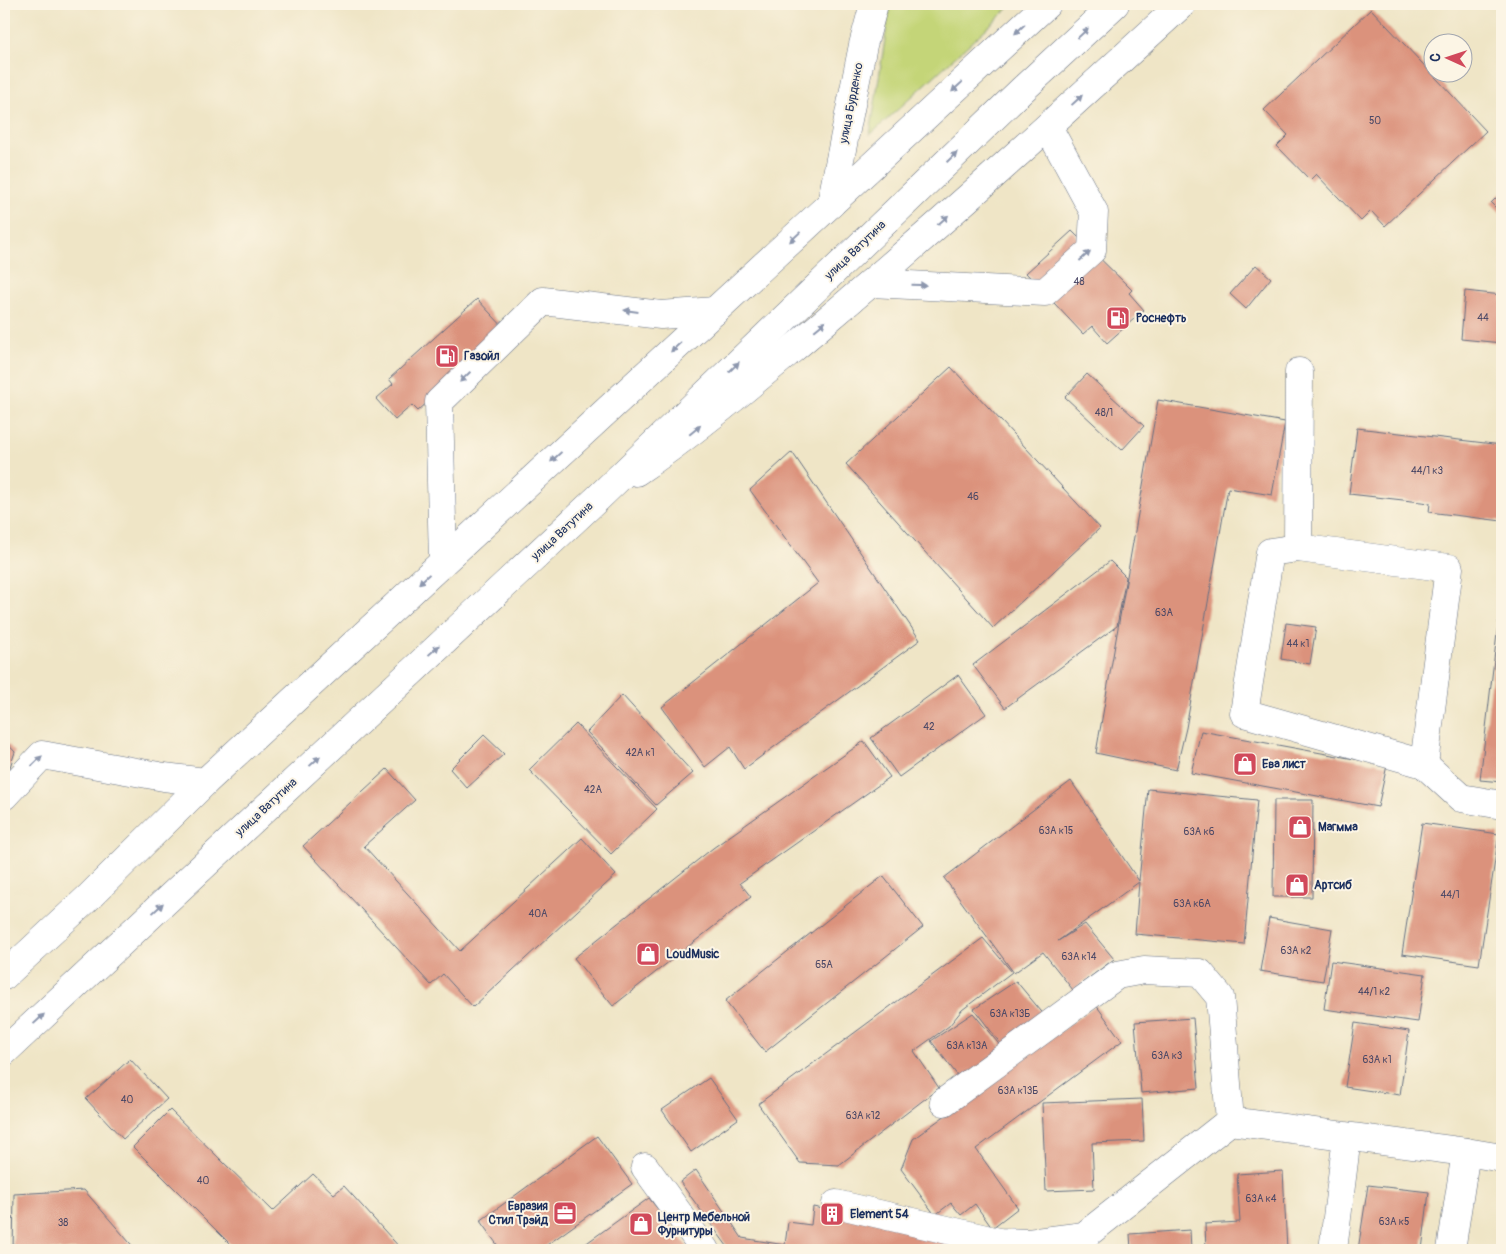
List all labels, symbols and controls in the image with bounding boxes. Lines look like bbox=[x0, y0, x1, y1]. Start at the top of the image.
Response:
one-way arrow bbox=[1015, 23, 1027, 35]
one-way arrow bbox=[1077, 27, 1089, 39]
north arrow bbox=[1424, 32, 1474, 82]
text: С bbox=[1427, 52, 1444, 62]
street label: улица Бурденко bbox=[836, 61, 867, 146]
one-way arrow bbox=[952, 81, 964, 93]
one-way arrow bbox=[1071, 94, 1083, 106]
house number: 50 bbox=[1369, 115, 1381, 127]
one-way arrow bbox=[945, 151, 957, 163]
one-way arrow bbox=[937, 214, 949, 226]
street label: улица Ватутина bbox=[821, 217, 889, 284]
one-way arrow bbox=[789, 231, 801, 243]
one-way arrow bbox=[1079, 250, 1091, 262]
house number: 48 bbox=[1074, 276, 1084, 288]
one-way arrow bbox=[912, 281, 928, 289]
fuel station icon: Роснефть bbox=[1105, 305, 1131, 331]
one-way arrow bbox=[623, 307, 639, 315]
place label: Роснефть bbox=[1136, 311, 1187, 326]
house number: 44 bbox=[1477, 312, 1489, 324]
one-way arrow bbox=[814, 321, 826, 332]
one-way arrow bbox=[670, 341, 682, 353]
fuel station icon: Газойл bbox=[434, 343, 460, 369]
place label: Газойл bbox=[464, 349, 500, 364]
one-way arrow bbox=[727, 361, 739, 373]
one-way arrow bbox=[460, 371, 472, 383]
house number: 48/1 bbox=[1095, 407, 1113, 419]
one-way arrow bbox=[689, 425, 702, 436]
one-way arrow bbox=[551, 451, 563, 463]
house number: 44/1 к3 bbox=[1411, 465, 1443, 477]
house number: 46 bbox=[967, 491, 979, 503]
street label: улица Ватутина bbox=[528, 499, 597, 564]
one-way arrow bbox=[418, 573, 430, 585]
house number: 63А bbox=[1155, 607, 1173, 619]
house number: 44 к1 bbox=[1287, 638, 1310, 650]
one-way arrow bbox=[428, 644, 440, 656]
house number: 42 bbox=[923, 721, 935, 733]
house number: 42А к1 bbox=[625, 747, 655, 759]
shop icon: Ева лист bbox=[1232, 751, 1258, 777]
one-way arrow bbox=[31, 755, 43, 767]
one-way arrow bbox=[309, 755, 321, 767]
place label: Ева лист bbox=[1262, 757, 1307, 772]
street label: улица Ватутина bbox=[232, 775, 301, 840]
house number: 42А bbox=[584, 784, 602, 796]
shop icon: Магмма bbox=[1287, 814, 1313, 840]
place label: Магмма bbox=[1318, 820, 1358, 835]
house number: 63А к15 bbox=[1039, 825, 1073, 837]
house number: 63А к6 bbox=[1183, 826, 1215, 838]
shop icon: Артсиб bbox=[1284, 872, 1310, 898]
place label: Артсиб bbox=[1314, 878, 1352, 893]
house number: 44/1 bbox=[1440, 889, 1460, 901]
house number: 63А к6А bbox=[1173, 898, 1211, 910]
one-way arrow bbox=[152, 902, 164, 914]
house number: 40А bbox=[528, 908, 548, 920]
shop icon: LoudMusic bbox=[635, 941, 661, 967]
house number: 63А к2 bbox=[1281, 945, 1312, 957]
place label: LoudMusic bbox=[666, 947, 719, 962]
house number: 63А к14 bbox=[1062, 951, 1097, 963]
house number: 65А bbox=[815, 959, 833, 971]
house number: 44/1 к2 bbox=[1358, 986, 1390, 998]
house number: 63А к13Б bbox=[990, 1008, 1030, 1020]
one-way arrow bbox=[33, 1013, 45, 1025]
house number: 63А к13А bbox=[946, 1040, 988, 1052]
house number: 63А к3 bbox=[1152, 1050, 1183, 1062]
house number: 63А к1 bbox=[1362, 1054, 1392, 1066]
house number: 63А к13Б bbox=[998, 1085, 1038, 1097]
house number: 40 bbox=[121, 1094, 133, 1106]
house number: 63А к12 bbox=[846, 1110, 881, 1122]
house number: 40 bbox=[197, 1175, 209, 1187]
house number: 63А к4 bbox=[1245, 1193, 1277, 1205]
place label: Евразия Стил Трэйд bbox=[489, 1199, 549, 1228]
office icon: Евразия Стил Трэйд bbox=[552, 1200, 578, 1226]
building icon: Element 54 bbox=[819, 1201, 845, 1227]
place label: Element 54 bbox=[850, 1207, 909, 1222]
place label: Центр Мебельной Фурнитуры bbox=[657, 1210, 750, 1239]
shop icon: Центр Мебельной Фурнитуры bbox=[628, 1211, 654, 1237]
house number: 63А к5 bbox=[1379, 1216, 1409, 1228]
house number: 38 bbox=[58, 1217, 68, 1229]

